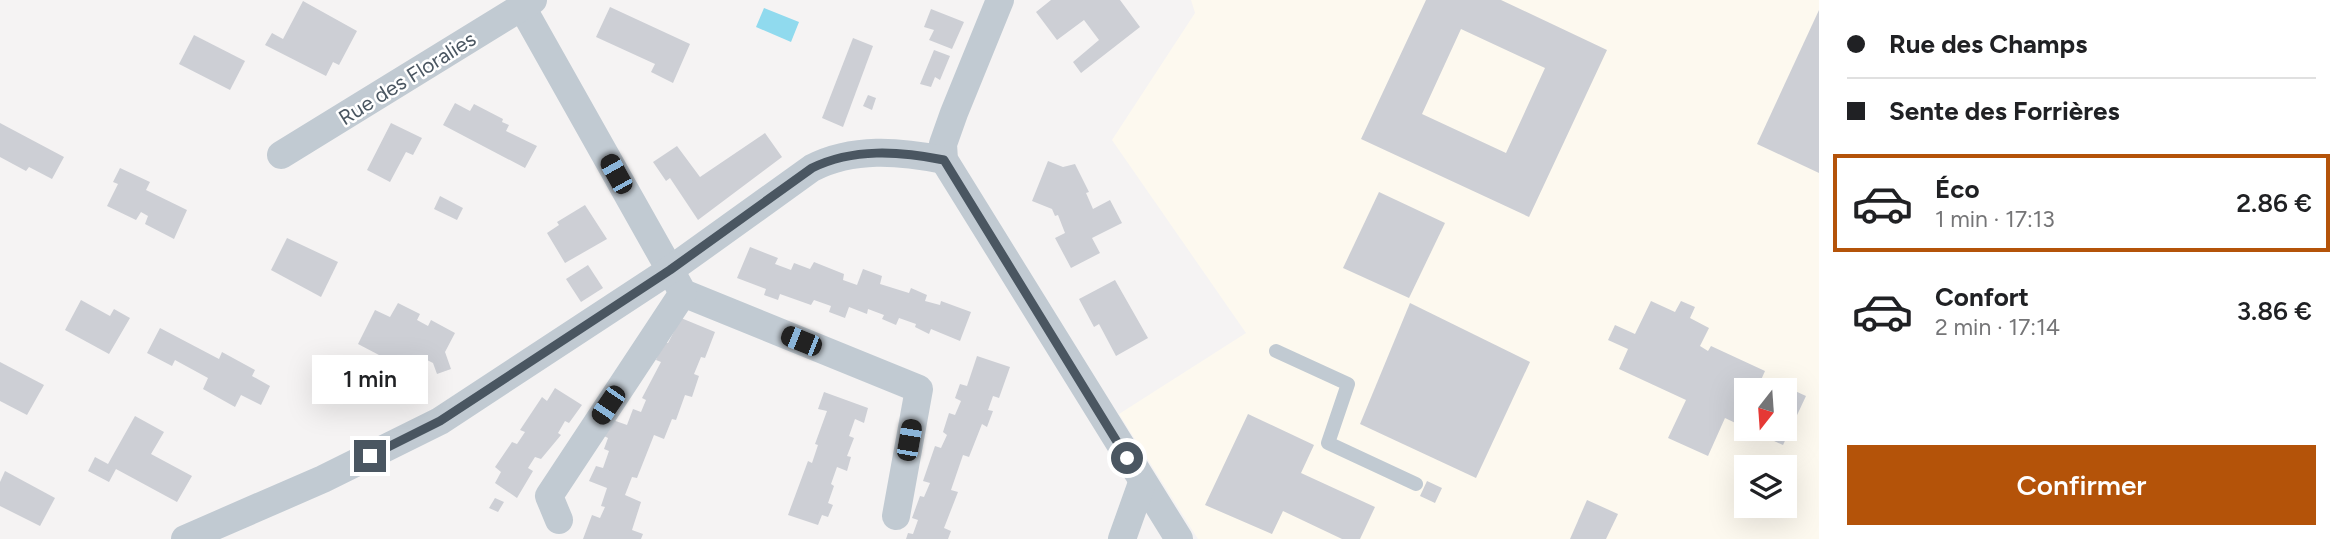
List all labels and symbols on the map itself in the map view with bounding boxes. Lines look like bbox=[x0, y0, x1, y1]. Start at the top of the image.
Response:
street label: Rue des Floralies bbox=[334, 26, 480, 130]
car bbox=[597, 151, 636, 197]
car bbox=[778, 323, 825, 359]
callout: 1 min bbox=[312, 354, 428, 404]
north arrow bbox=[1734, 378, 1797, 441]
car bbox=[588, 382, 629, 428]
car bbox=[896, 417, 923, 463]
route end bbox=[354, 440, 386, 472]
route start bbox=[1111, 442, 1143, 474]

